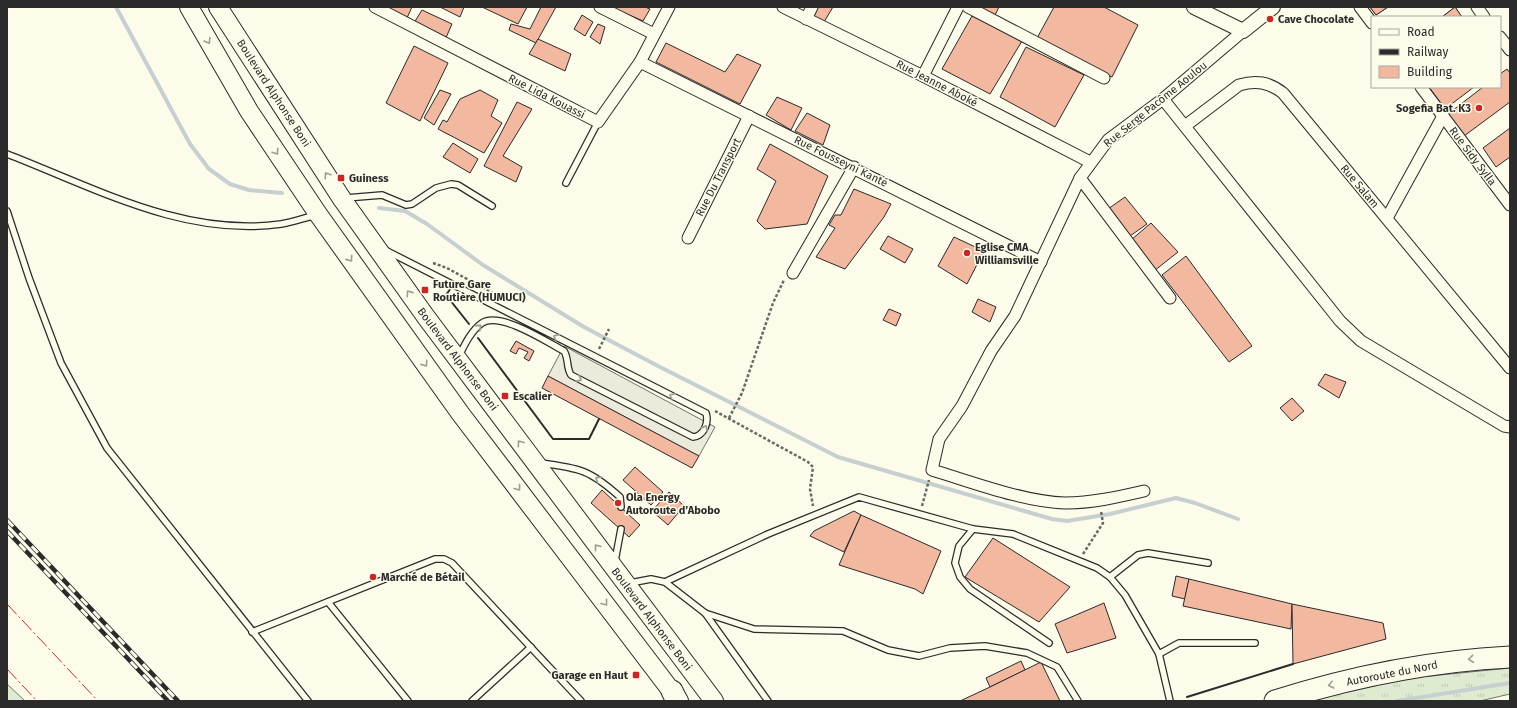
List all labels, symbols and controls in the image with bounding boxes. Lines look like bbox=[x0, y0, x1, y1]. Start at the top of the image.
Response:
place label: Cave Chocolate bbox=[1278, 13, 1354, 26]
marker: Cave Chocolate bbox=[1265, 14, 1275, 24]
legend bbox=[1371, 16, 1501, 88]
text: Road bbox=[1407, 25, 1435, 39]
one-way arrow bbox=[203, 37, 210, 44]
street label: Boulevard Alphonse Boni bbox=[234, 37, 313, 149]
text: Railway bbox=[1407, 45, 1448, 59]
street label: Rue Jeanne Aboké bbox=[894, 57, 980, 110]
street label: Rue Serge Pacôme Aoulou bbox=[1101, 59, 1210, 150]
text: Building bbox=[1407, 65, 1453, 79]
street label: Rue Lida Kouassi bbox=[506, 72, 587, 121]
place label: Sogefia Bat. K3 bbox=[1396, 102, 1471, 115]
marker: Sogefia Bat. K3 bbox=[1474, 103, 1484, 113]
street label: Rue Sidy Sylla bbox=[1446, 125, 1499, 188]
street label: Rue Fousseyni Kanté bbox=[792, 133, 890, 190]
street label: Rue Du Transport bbox=[693, 136, 744, 219]
one-way arrow bbox=[271, 147, 278, 154]
street label: Rue Salam bbox=[1338, 162, 1381, 211]
one-way arrow bbox=[324, 172, 331, 179]
place label: Guiness bbox=[349, 172, 389, 185]
marker: Guiness bbox=[336, 173, 346, 183]
place label: Eglise CMA Williamsville bbox=[975, 241, 1039, 267]
marker: Eglise CMA Williamsville bbox=[962, 248, 972, 258]
one-way arrow bbox=[345, 254, 352, 261]
place label: Future Gare Routière (HUMUCI) bbox=[433, 278, 526, 304]
marker: Future Gare Routière (HUMUCI) bbox=[420, 285, 430, 295]
one-way arrow bbox=[406, 290, 414, 297]
street label: Boulevard Alphonse Boni bbox=[415, 305, 501, 413]
one-way arrow bbox=[474, 324, 482, 331]
one-way arrow bbox=[552, 334, 560, 342]
one-way arrow bbox=[420, 360, 427, 367]
one-way arrow bbox=[575, 374, 583, 382]
place label: Escalier bbox=[513, 390, 553, 403]
marker: Escalier bbox=[500, 391, 510, 401]
one-way arrow bbox=[668, 393, 676, 401]
one-way arrow bbox=[700, 425, 707, 432]
one-way arrow bbox=[517, 440, 524, 447]
one-way arrow bbox=[595, 476, 602, 484]
one-way arrow bbox=[513, 484, 520, 491]
place label: Ola Energy Autoroute d’Abobo bbox=[625, 491, 721, 517]
marker: Ola Energy Autoroute d’Abobo bbox=[613, 498, 623, 508]
one-way arrow bbox=[595, 544, 602, 551]
street label: Boulevard Alphonse Boni bbox=[609, 565, 695, 673]
place label: Marché de Bétail bbox=[381, 571, 465, 584]
marker: Marché de Bétail bbox=[368, 572, 378, 582]
one-way arrow bbox=[600, 599, 608, 606]
one-way arrow bbox=[1468, 655, 1474, 664]
street label: Autoroute du Nord bbox=[1345, 658, 1439, 689]
place label: Garage en Haut bbox=[552, 669, 629, 682]
marker: Garage en Haut bbox=[631, 670, 641, 680]
one-way arrow bbox=[1327, 680, 1334, 689]

